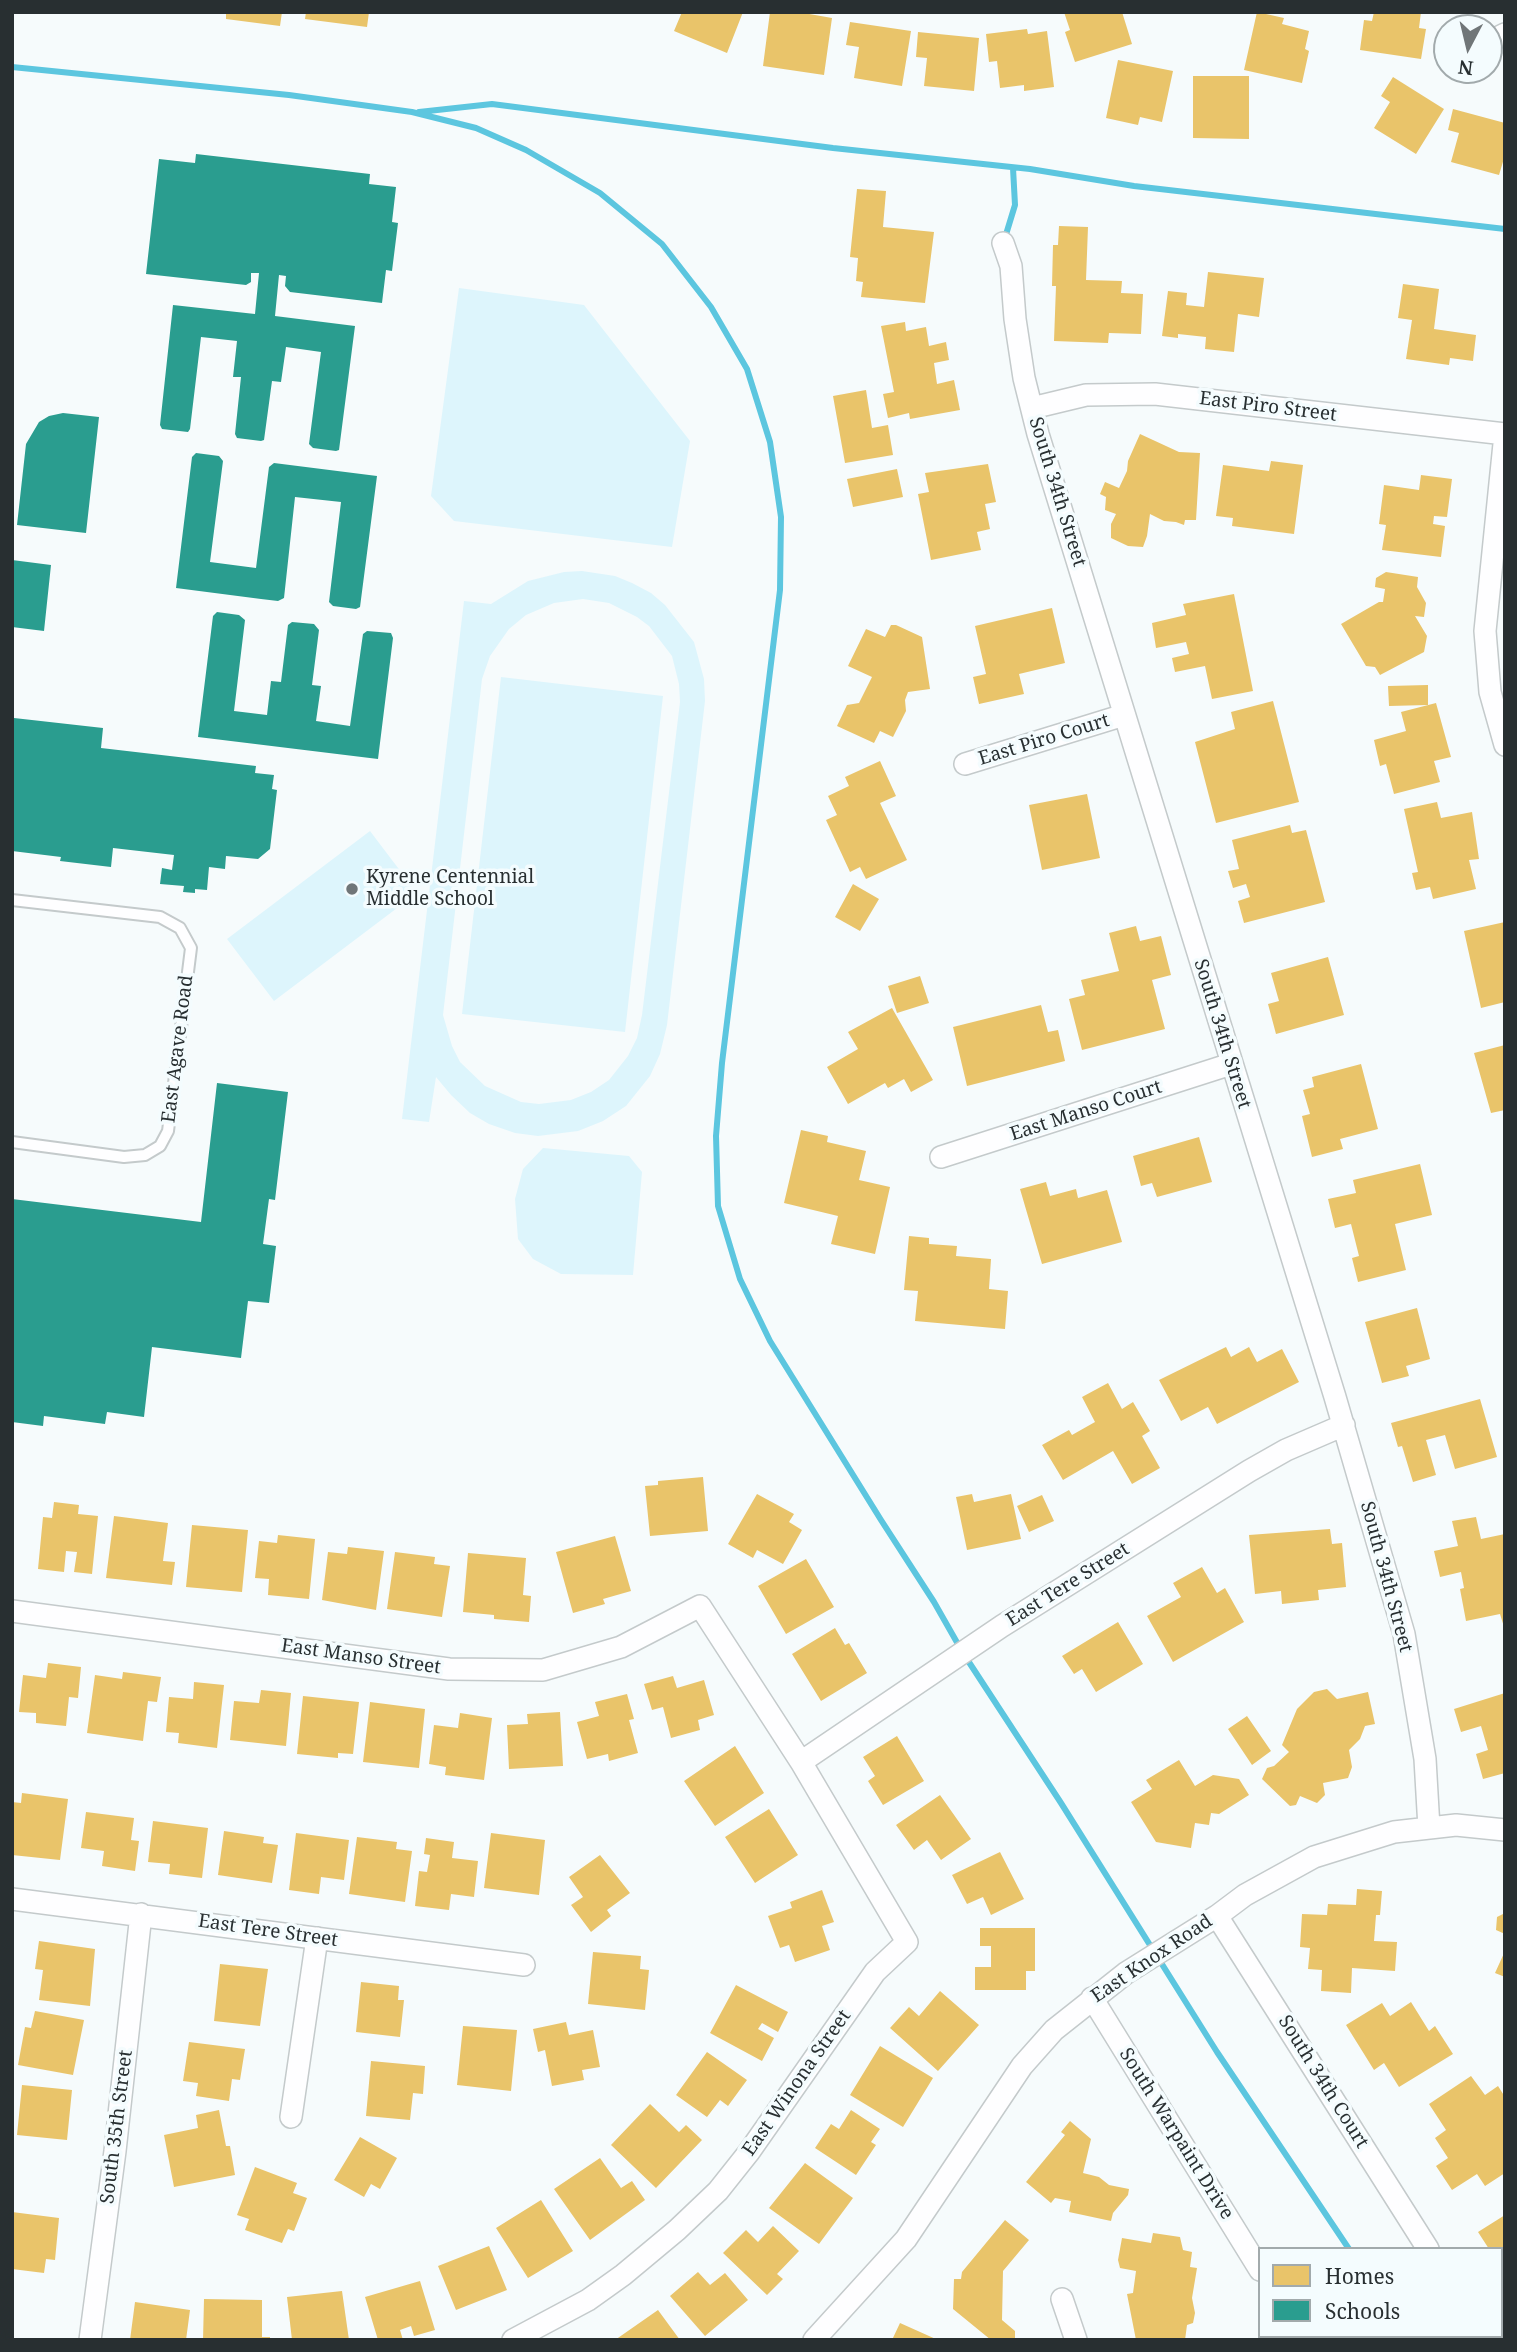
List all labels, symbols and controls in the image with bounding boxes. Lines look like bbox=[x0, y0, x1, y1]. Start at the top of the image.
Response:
north arrow bbox=[1433, 14, 1503, 84]
text: N bbox=[1457, 54, 1475, 82]
street label: East Piro Street bbox=[1198, 387, 1338, 427]
street label: South 34th Street bbox=[1023, 415, 1091, 569]
street label: East Piro Court bbox=[976, 709, 1112, 771]
place label: Kyrene Centennial Middle School bbox=[366, 867, 534, 911]
marker: Kyrene Centennial Middle School bbox=[344, 881, 360, 897]
street label: South 34th Street bbox=[1188, 957, 1256, 1111]
street label: East Agave Road bbox=[158, 974, 198, 1124]
street label: East Manso Court bbox=[1007, 1076, 1165, 1146]
street label: South 34th Street bbox=[1355, 1499, 1417, 1655]
street label: East Tere Street bbox=[1002, 1538, 1134, 1632]
street label: East Manso Street bbox=[280, 1635, 442, 1679]
street label: East Tere Street bbox=[197, 1910, 339, 1952]
street label: East Knox Road bbox=[1087, 1910, 1217, 2008]
street label: East Winona Street bbox=[738, 2006, 856, 2160]
street label: South 34th Court bbox=[1273, 2011, 1373, 2153]
street label: South Warpaint Drive bbox=[1114, 2044, 1238, 2224]
street label: South 35th Street bbox=[96, 2049, 138, 2205]
legend bbox=[1258, 2247, 1503, 2338]
text: Homes bbox=[1325, 2262, 1394, 2290]
text: Schools bbox=[1325, 2297, 1400, 2325]

